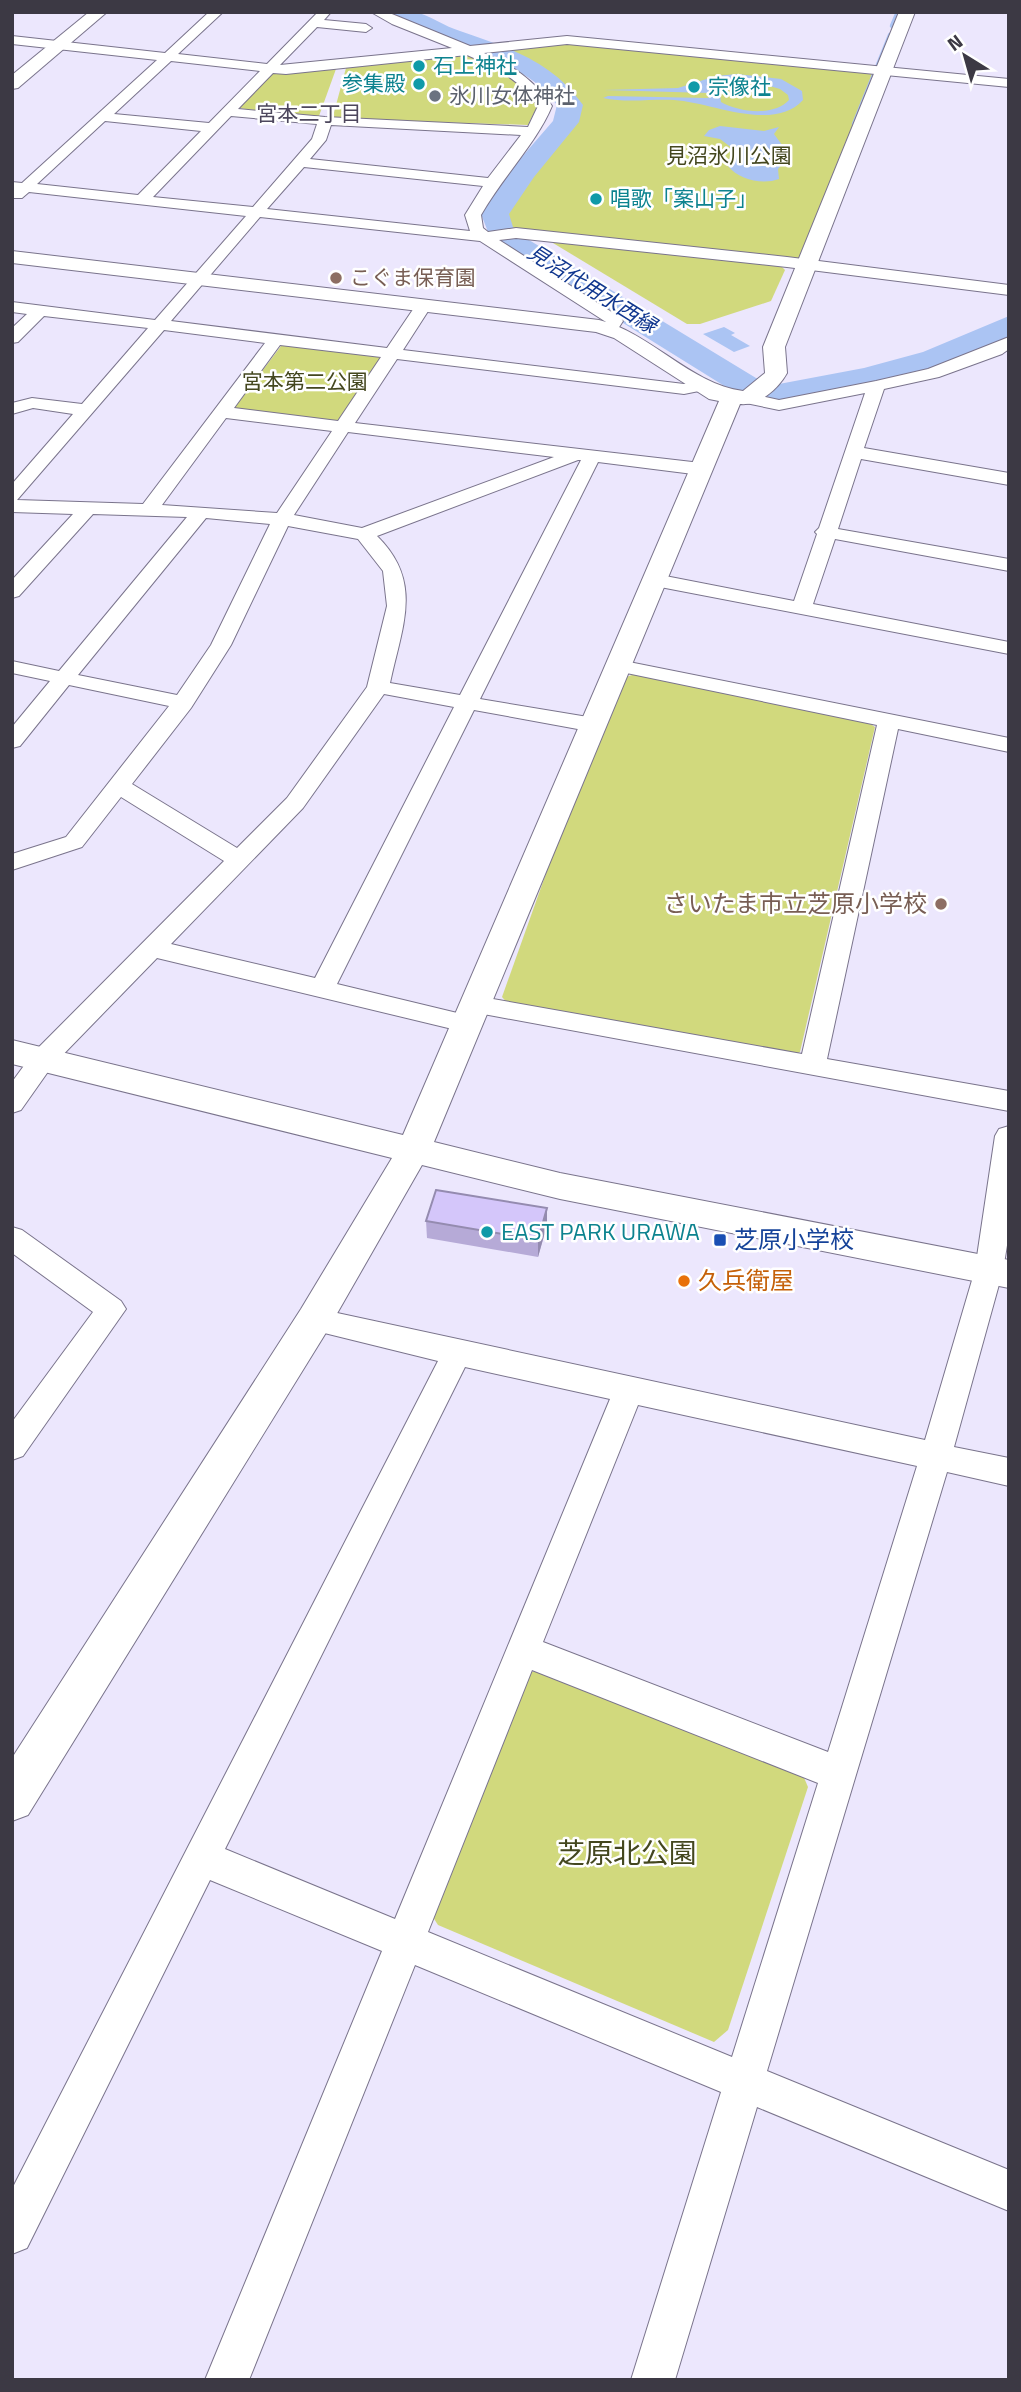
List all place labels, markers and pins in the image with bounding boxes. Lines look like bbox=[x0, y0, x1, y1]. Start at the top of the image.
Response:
place label: 石上神社 bbox=[433, 49, 517, 81]
marker: 石上神社 bbox=[411, 58, 427, 74]
place label: 参集殿 bbox=[342, 67, 405, 99]
place label: 宗像社 bbox=[708, 70, 771, 102]
marker: 参集殿 bbox=[411, 76, 427, 92]
place label: 氷川女体神社 bbox=[449, 79, 575, 111]
marker: 宗像社 bbox=[686, 79, 702, 95]
marker: 氷川女体神社 bbox=[427, 88, 443, 104]
place label: 唱歌「案山子」 bbox=[610, 182, 757, 214]
marker: 唱歌「案山子」 bbox=[588, 191, 604, 207]
place label: こぐま保育園 bbox=[350, 261, 476, 293]
marker: こぐま保育園 bbox=[328, 270, 344, 286]
place label: さいたま市立芝原小学校 bbox=[664, 885, 927, 921]
marker: さいたま市立芝原小学校 bbox=[933, 896, 949, 912]
place label: EAST PARK URAWA bbox=[501, 1213, 700, 1249]
place label: 芝原小学校 bbox=[734, 1221, 854, 1257]
marker: EAST PARK URAWA bbox=[479, 1224, 495, 1240]
marker: 芝原小学校 bbox=[712, 1232, 728, 1248]
place label: 久兵衛屋 bbox=[698, 1262, 794, 1298]
marker: 久兵衛屋 bbox=[676, 1273, 692, 1289]

